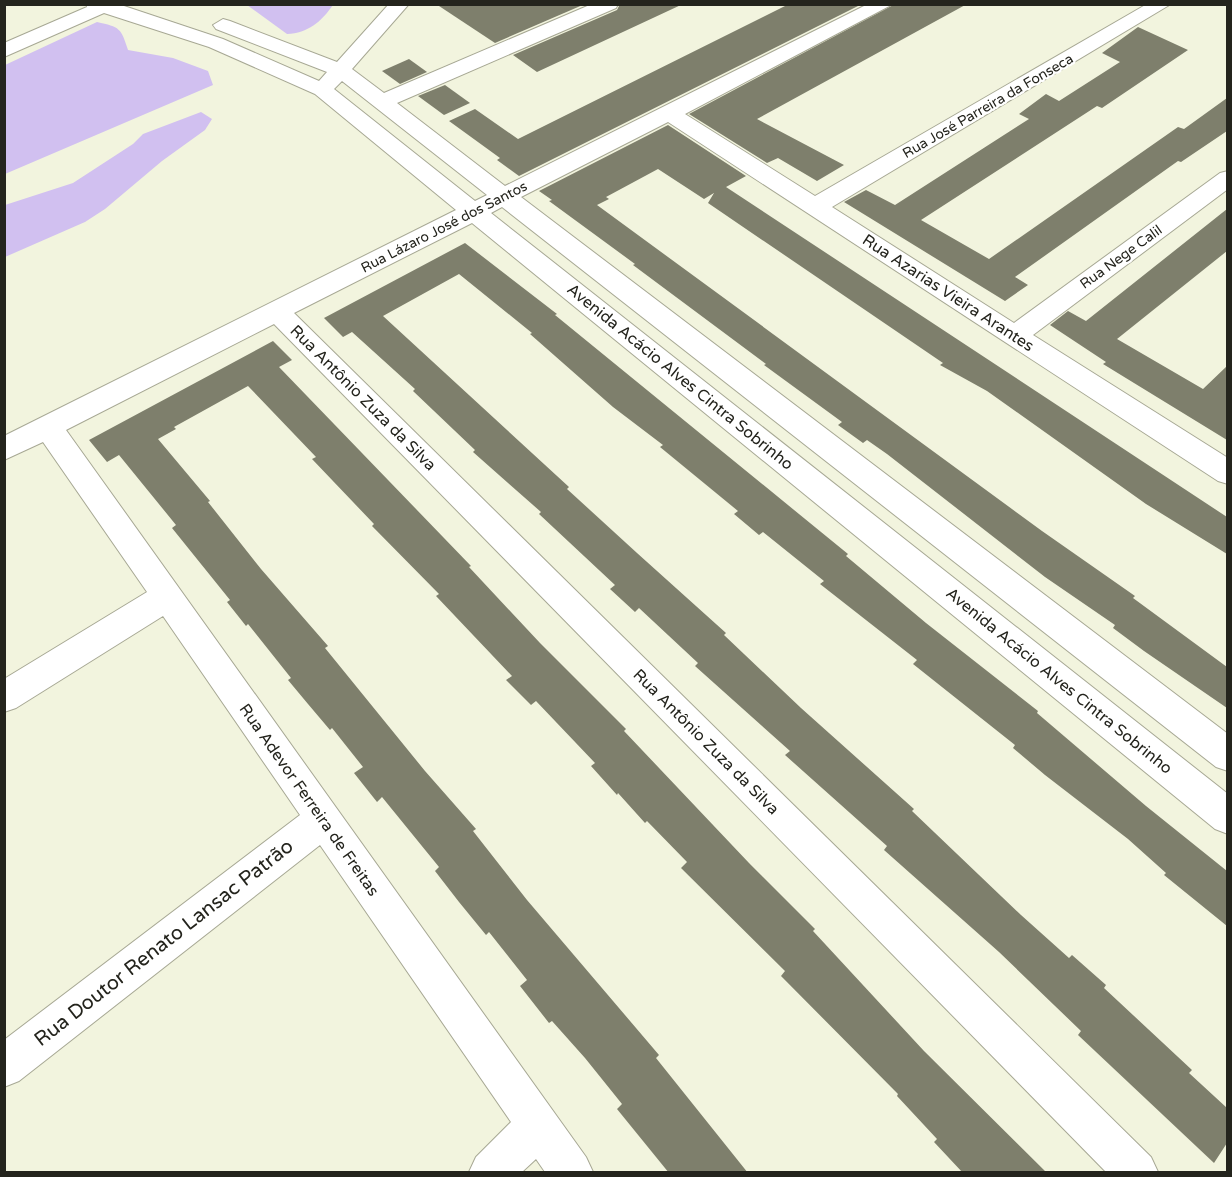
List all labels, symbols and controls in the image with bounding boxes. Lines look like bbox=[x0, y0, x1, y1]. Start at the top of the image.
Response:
street label: Rua José Parreira da Fonseca bbox=[900, 50, 1076, 162]
street label: Rua Lázaro José dos Santos bbox=[358, 177, 530, 276]
street label: Rua Nege Calil bbox=[1077, 221, 1165, 293]
street label: Rua Azarias Vieira Arantes bbox=[858, 230, 1038, 356]
street label: Avenida Acácio Alves Cintra Sobrinho bbox=[563, 279, 797, 475]
street label: Rua Antônio Zuza da Silva bbox=[286, 321, 440, 475]
street label: Avenida Acácio Alves Cintra Sobrinho bbox=[942, 583, 1176, 779]
street label: Rua Antônio Zuza da Silva bbox=[629, 665, 783, 819]
street label: Rua Adevor Ferreira de Freitas bbox=[235, 700, 383, 900]
street label: Rua Doutor Renato Lansac Patrão bbox=[30, 834, 298, 1052]

